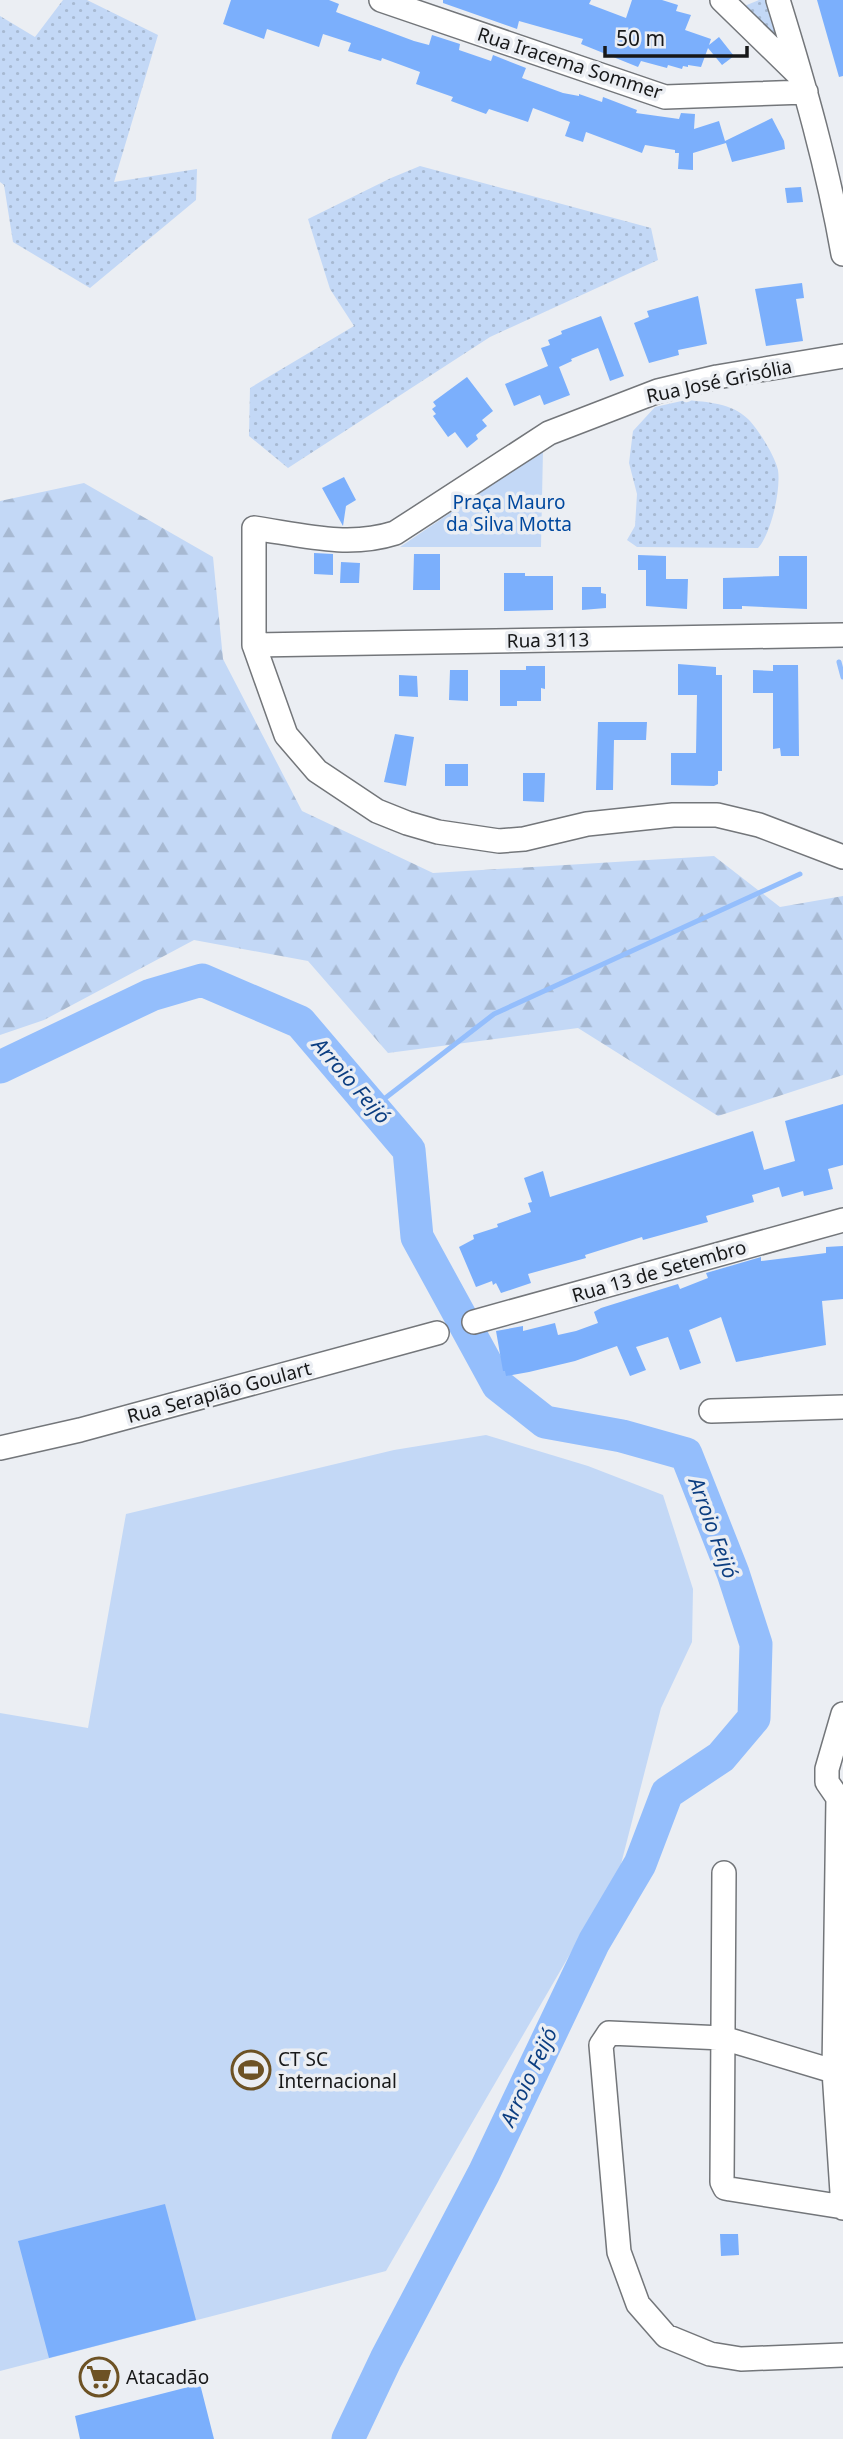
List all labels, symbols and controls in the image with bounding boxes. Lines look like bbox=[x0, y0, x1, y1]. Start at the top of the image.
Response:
scale bar bbox=[605, 14, 747, 58]
street label: Rua Iracema Sommer bbox=[474, 21, 666, 105]
text: 50 m bbox=[616, 24, 665, 52]
street label: Rua José Grisólia bbox=[644, 353, 794, 409]
park label: Praça Mauro da Silva Motta bbox=[446, 489, 572, 537]
street label: Rua 3113 bbox=[506, 626, 590, 654]
water label: Arroio Feijó bbox=[305, 1030, 397, 1129]
street label: Rua 13 de Setembro bbox=[569, 1234, 749, 1308]
street label: Rua Serapião Goulart bbox=[124, 1355, 314, 1429]
water label: Arroio Feijó bbox=[682, 1471, 745, 1582]
water label: Arroio Feijó bbox=[492, 2023, 563, 2132]
place label: CT SC Internacional bbox=[278, 2046, 397, 2094]
sports icon: CT SC Internacional bbox=[230, 2049, 272, 2091]
supermarket icon: Atacadão bbox=[78, 2356, 120, 2398]
place label: Atacadão bbox=[126, 2364, 209, 2390]

